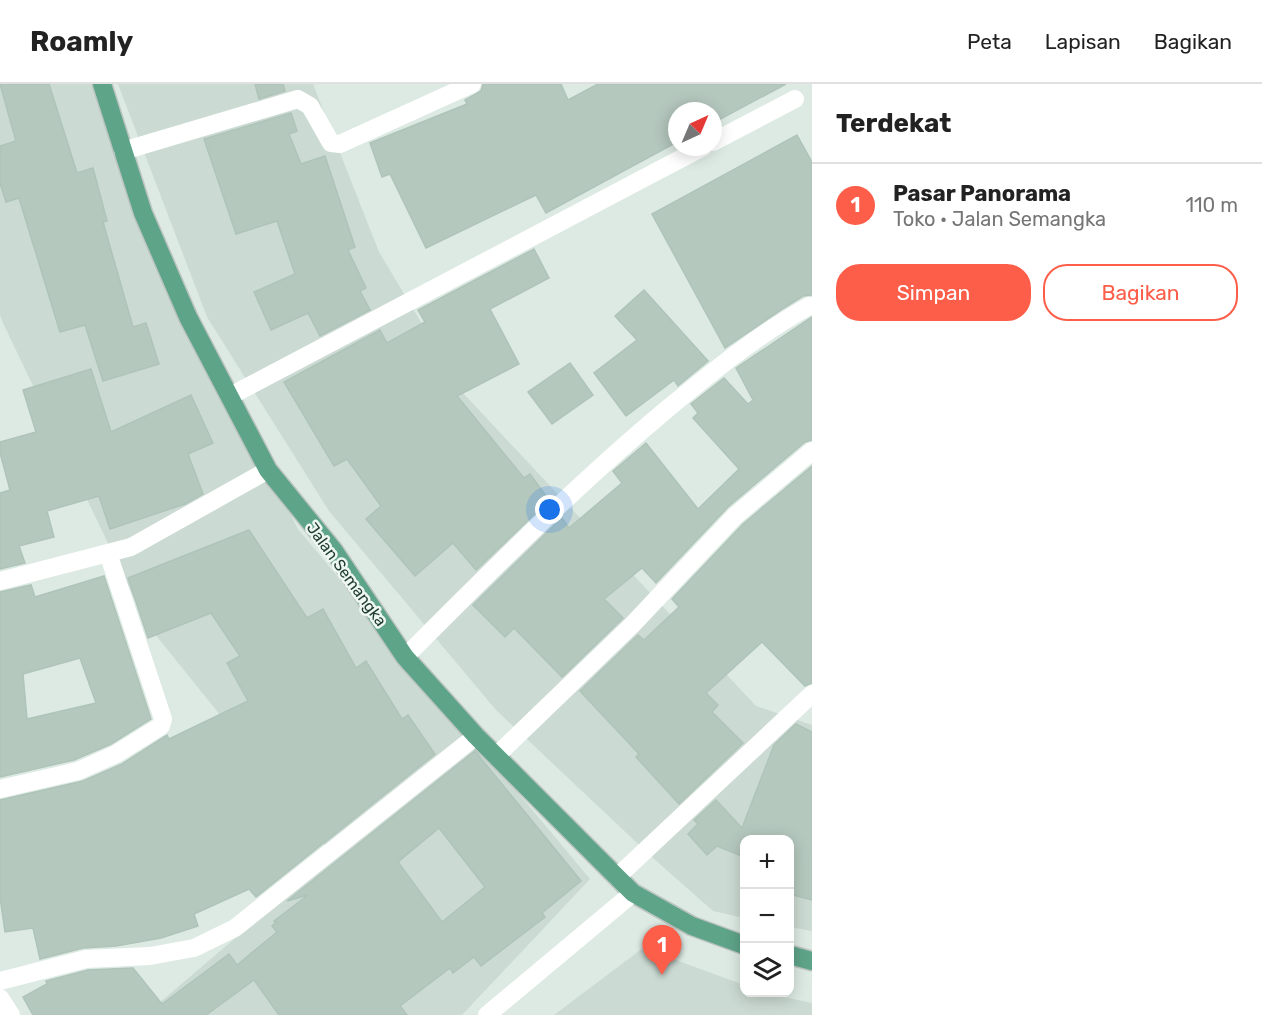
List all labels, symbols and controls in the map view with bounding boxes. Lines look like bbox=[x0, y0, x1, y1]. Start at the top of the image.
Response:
text: Roamly bbox=[30, 25, 133, 58]
text: Peta bbox=[967, 29, 1012, 54]
text: Lapisan bbox=[1045, 29, 1121, 54]
text: Bagikan bbox=[1154, 29, 1232, 54]
north arrow bbox=[668, 102, 722, 156]
text: Terdekat bbox=[836, 108, 951, 139]
text: Pasar Panorama bbox=[893, 180, 1071, 207]
text: 1 bbox=[851, 193, 860, 217]
text: 110 m bbox=[1186, 193, 1238, 217]
text: Toko · Jalan Semangka bbox=[893, 207, 1106, 231]
button: Simpan bbox=[836, 264, 1031, 321]
button: Bagikan bbox=[1043, 264, 1238, 321]
your location bbox=[535, 495, 564, 524]
street label: Jalan Semangka bbox=[303, 519, 391, 630]
map controls bbox=[740, 835, 794, 997]
button: + bbox=[740, 835, 794, 889]
button: − bbox=[740, 889, 794, 943]
pin: 1 bbox=[642, 926, 682, 975]
button: layers bbox=[740, 943, 794, 997]

